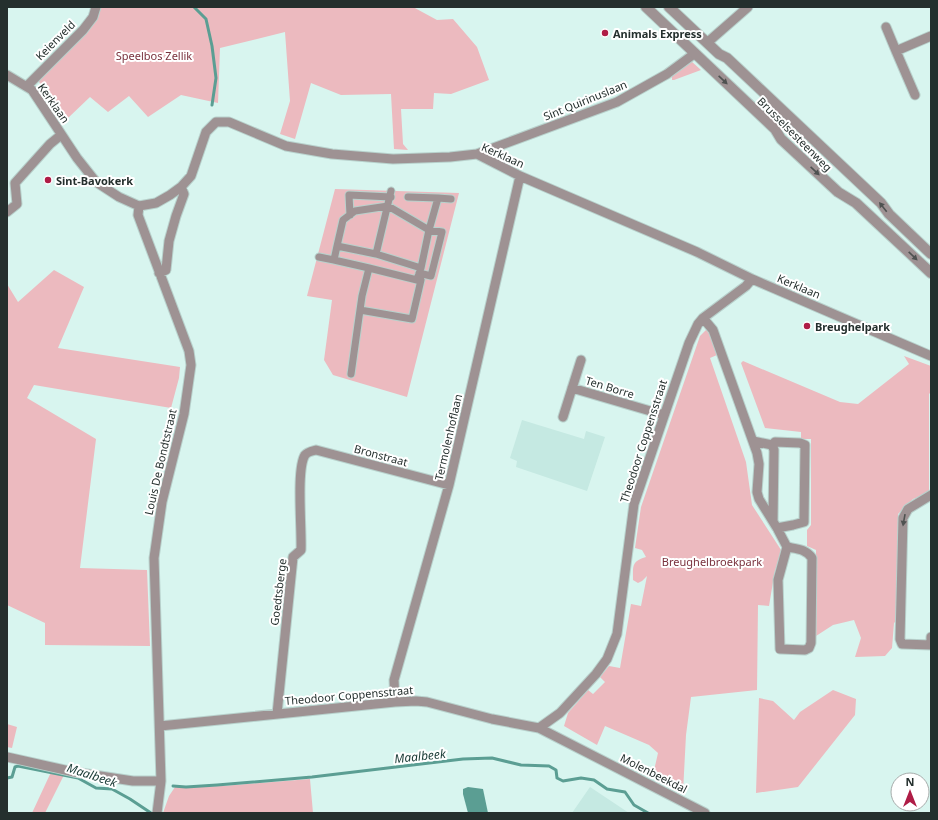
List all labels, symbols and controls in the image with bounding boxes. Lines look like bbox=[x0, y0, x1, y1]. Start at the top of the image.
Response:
street label: Keienveld bbox=[32, 17, 78, 63]
place label: Animals Express bbox=[613, 26, 702, 41]
marker: Animals Express bbox=[600, 28, 610, 38]
park label: Speelbos Zellik bbox=[116, 48, 192, 63]
one-way arrow bbox=[718, 75, 728, 85]
street label: Sint Quirinuslaan bbox=[541, 76, 629, 124]
street label: Kerklaan bbox=[35, 80, 73, 126]
street label: Brusselsesteenweg bbox=[754, 93, 836, 175]
street label: Kerklaan bbox=[479, 139, 527, 171]
one-way arrow bbox=[810, 166, 820, 176]
place label: Sint-Bavokerk bbox=[56, 173, 133, 188]
marker: Sint-Bavokerk bbox=[43, 175, 53, 185]
one-way arrow bbox=[879, 201, 887, 212]
one-way arrow bbox=[908, 251, 918, 261]
street label: Kerklaan bbox=[775, 270, 823, 302]
place label: Breughelpark bbox=[815, 319, 890, 334]
marker: Breughelpark bbox=[802, 321, 812, 331]
street label: Ten Borre bbox=[584, 373, 636, 401]
street label: Theodoor Coppensstraat bbox=[616, 378, 670, 504]
street label: Termolenhoflaan bbox=[431, 392, 465, 482]
street label: Louis De Bondtstraat bbox=[140, 407, 180, 517]
street label: Bronstraat bbox=[353, 441, 409, 469]
one-way arrow bbox=[901, 514, 907, 526]
park label: Breughelbroekpark bbox=[662, 554, 762, 569]
street label: Goedtsberge bbox=[266, 558, 290, 626]
street label: Theodoor Coppensstraat bbox=[284, 682, 414, 708]
water label: Maalbeek bbox=[393, 745, 448, 767]
street label: Molenbeekdal bbox=[618, 750, 690, 796]
water label: Maalbeek bbox=[65, 759, 120, 791]
north arrow bbox=[890, 772, 930, 812]
text: N bbox=[906, 774, 914, 789]

